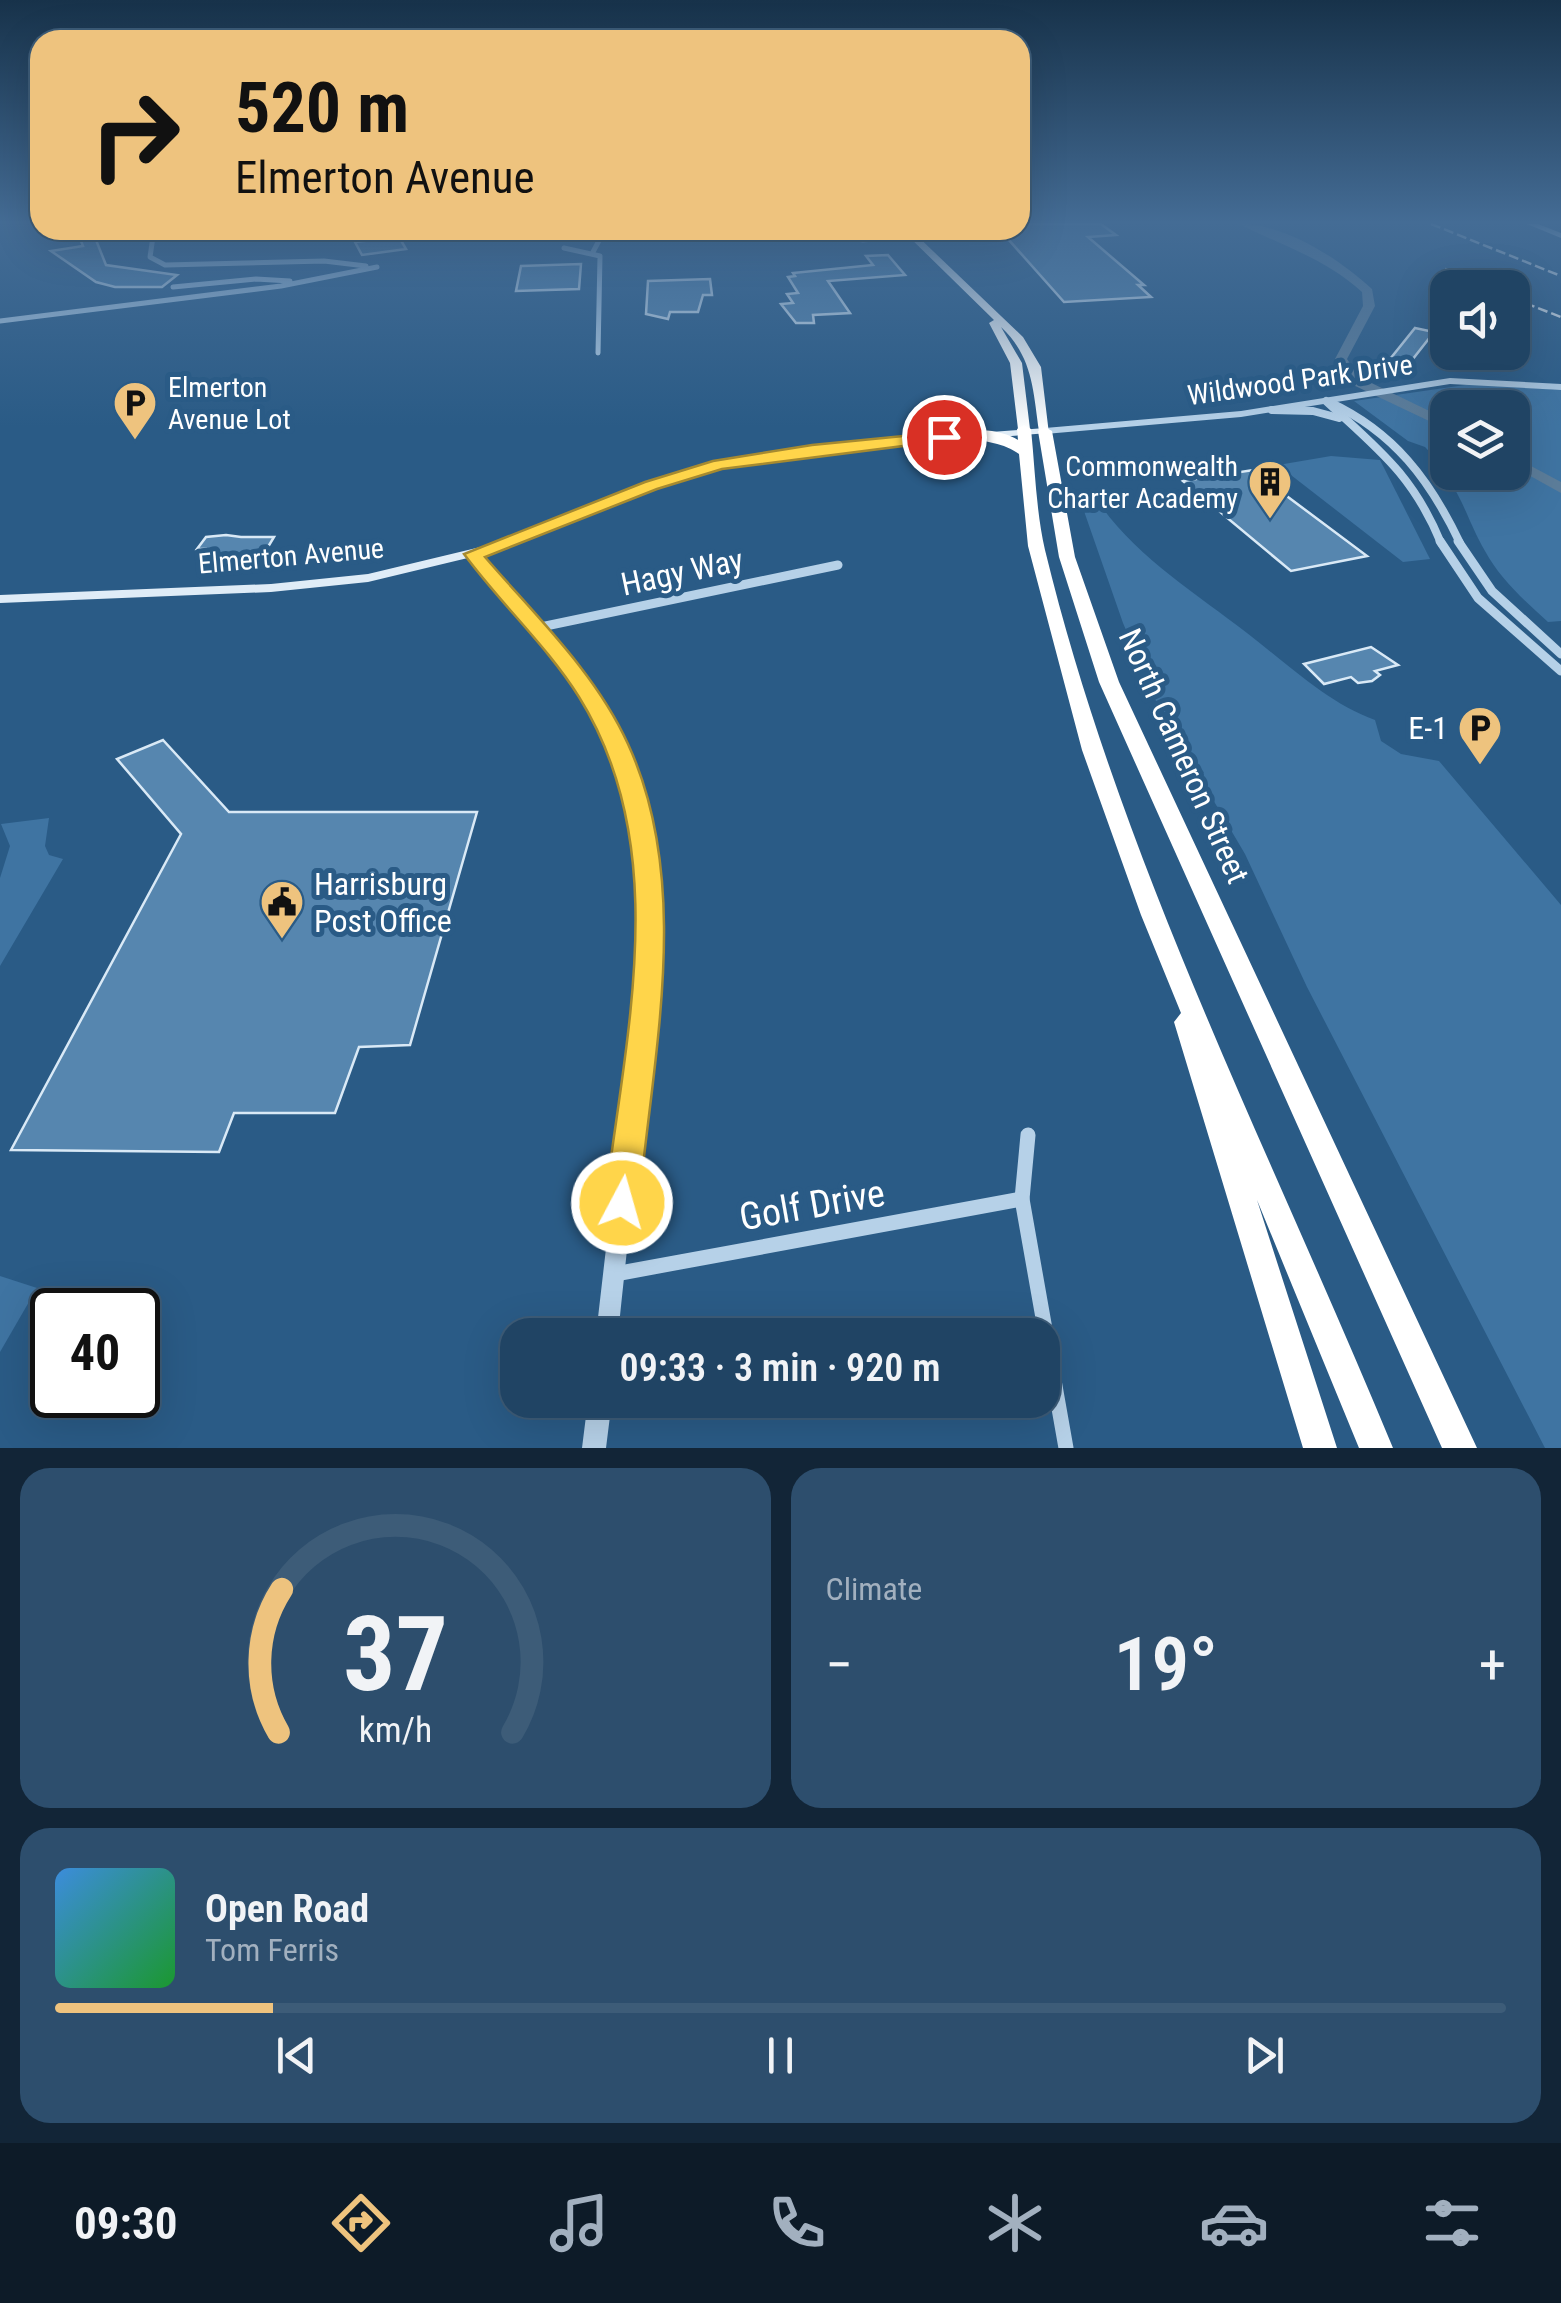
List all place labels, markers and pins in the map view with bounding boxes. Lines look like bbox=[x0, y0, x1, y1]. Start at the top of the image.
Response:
place label: Elmerton Avenue Lot bbox=[168, 371, 291, 436]
parking icon: Elmerton Avenue Lot bbox=[112, 380, 158, 441]
pin bbox=[902, 395, 987, 480]
place label: Commonwealth Charter Academy bbox=[1047, 450, 1238, 515]
building icon: Commonwealth Charter Academy bbox=[1247, 459, 1293, 520]
parking icon: E-1 bbox=[1457, 705, 1503, 766]
place label: E-1 bbox=[1408, 709, 1448, 747]
place label: Harrisburg Post Office bbox=[314, 865, 452, 940]
public building icon: Harrisburg Post Office bbox=[259, 879, 305, 940]

